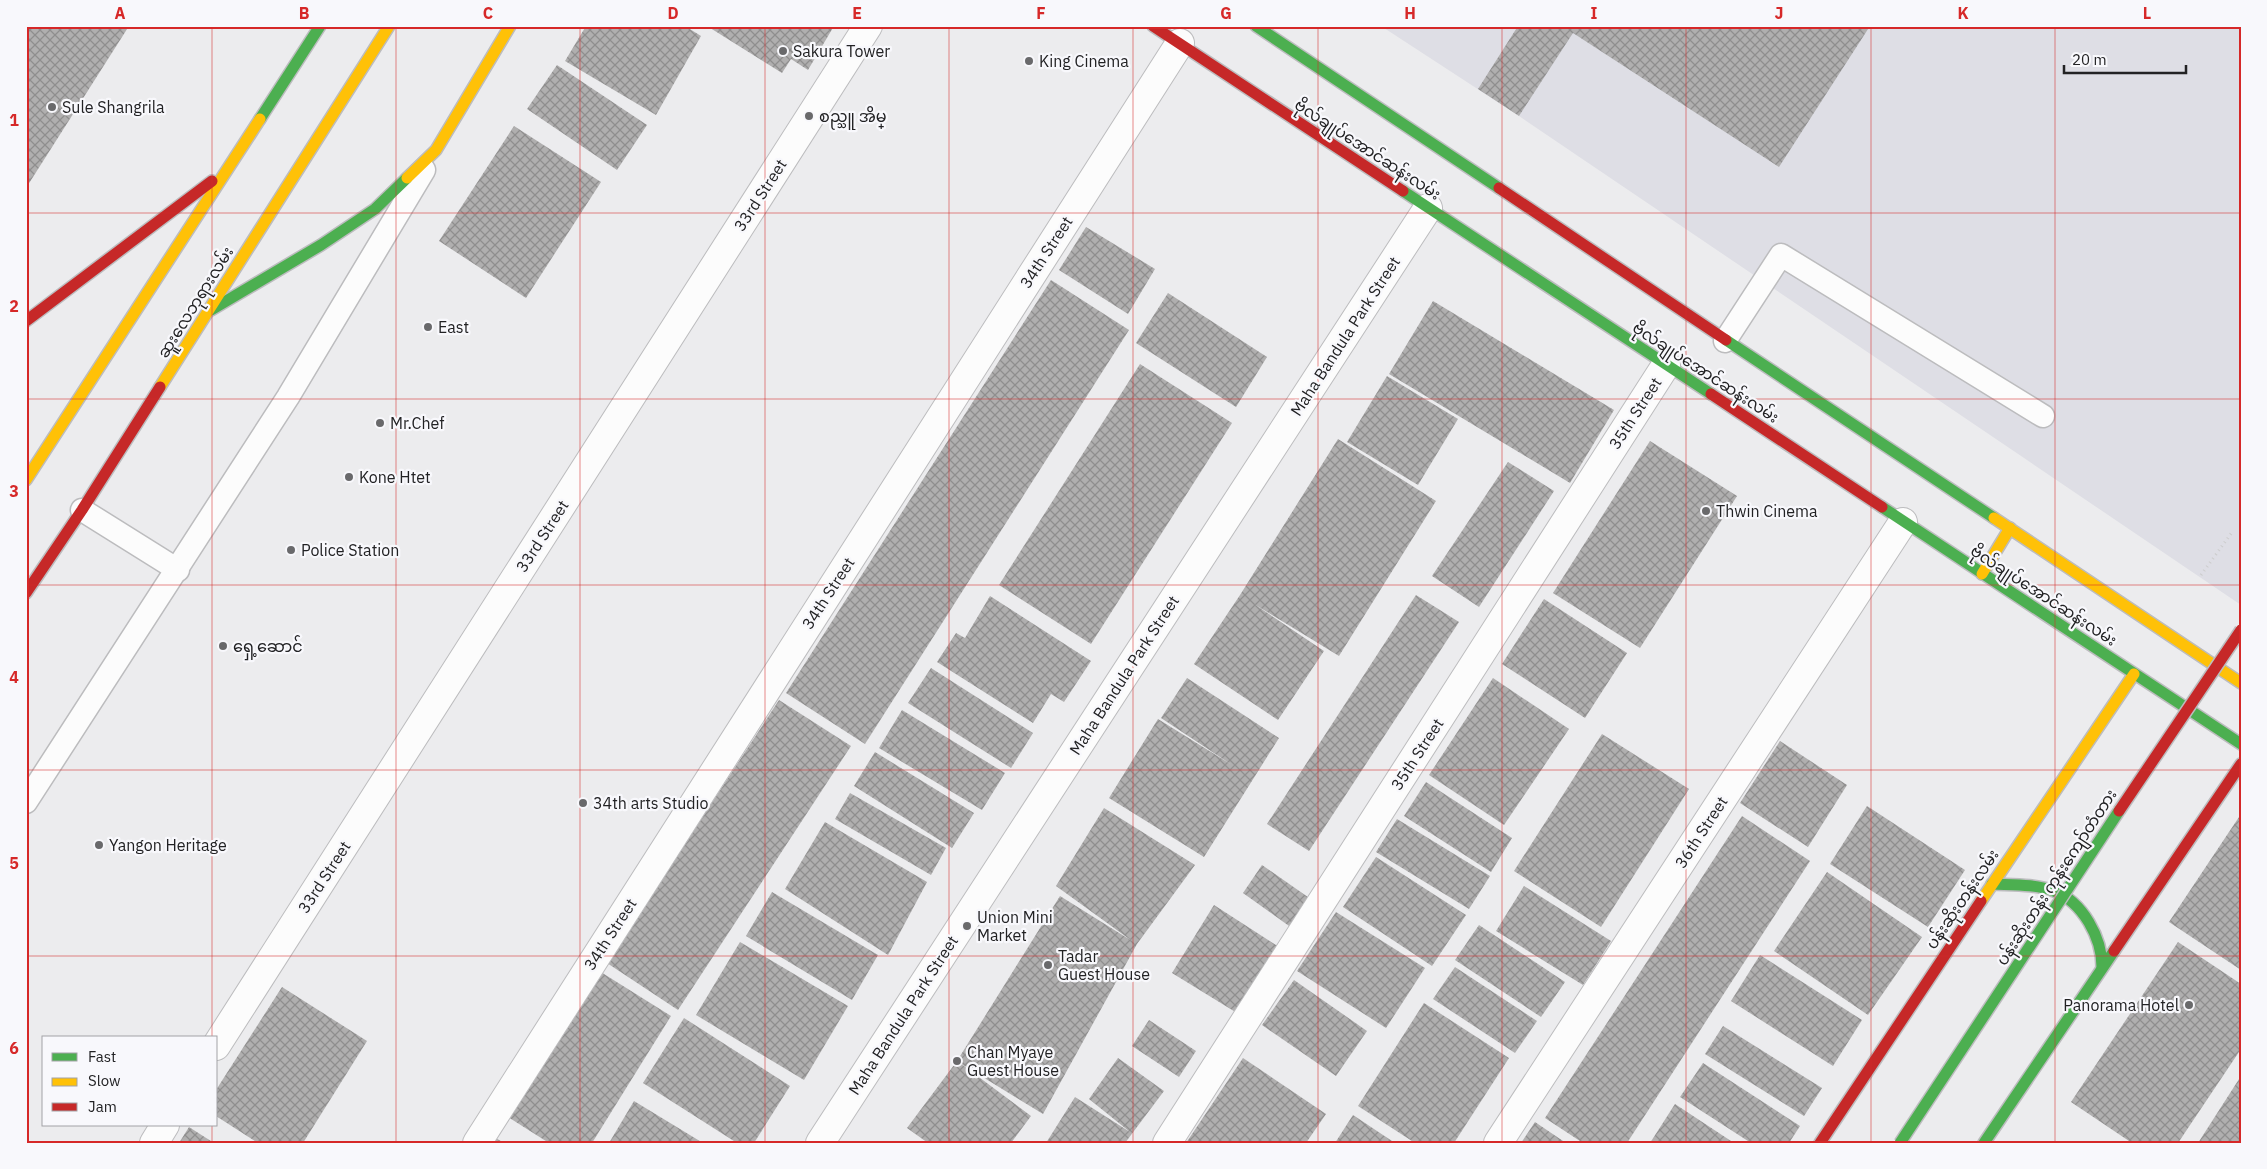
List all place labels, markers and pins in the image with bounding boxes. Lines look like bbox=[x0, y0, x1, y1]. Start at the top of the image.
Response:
place label: Sakura Tower bbox=[793, 41, 890, 61]
marker: Sakura Tower bbox=[777, 45, 789, 57]
place label: King Cinema bbox=[1039, 51, 1129, 71]
marker: King Cinema bbox=[1023, 55, 1035, 67]
place label: Sule Shangrila bbox=[62, 97, 165, 117]
marker: Sule Shangrila bbox=[46, 101, 58, 113]
place label: စည္သူ အိမ္ bbox=[819, 106, 887, 130]
marker: စည္သူ အိမ္ bbox=[803, 110, 815, 122]
place label: East bbox=[438, 317, 469, 337]
marker: East bbox=[422, 321, 434, 333]
place label: Mr.Chef bbox=[390, 413, 444, 433]
marker: Mr.Chef bbox=[374, 417, 386, 429]
place label: Kone Htet bbox=[359, 467, 431, 487]
marker: Kone Htet bbox=[343, 471, 355, 483]
place label: Thwin Cinema bbox=[1716, 501, 1818, 521]
marker: Thwin Cinema bbox=[1700, 505, 1712, 517]
place label: Police Station bbox=[301, 540, 399, 560]
marker: Police Station bbox=[285, 544, 297, 556]
place label: ရှေ့ဆောင် bbox=[233, 635, 303, 661]
marker: ရှေ့ဆောင် bbox=[217, 640, 229, 652]
place label: 34th arts Studio bbox=[593, 793, 709, 813]
marker: 34th arts Studio bbox=[577, 797, 589, 809]
place label: Yangon Heritage bbox=[109, 835, 227, 855]
marker: Yangon Heritage bbox=[93, 839, 105, 851]
place label: Union Mini Market bbox=[977, 907, 1053, 945]
marker: Union Mini Market bbox=[961, 920, 973, 932]
place label: Tadar Guest House bbox=[1058, 946, 1150, 984]
marker: Tadar Guest House bbox=[1042, 959, 1054, 971]
place label: Panorama Hotel bbox=[2063, 995, 2179, 1015]
marker: Panorama Hotel bbox=[2183, 999, 2195, 1011]
place label: Chan Myaye Guest House bbox=[967, 1042, 1059, 1080]
marker: Chan Myaye Guest House bbox=[951, 1055, 963, 1067]

